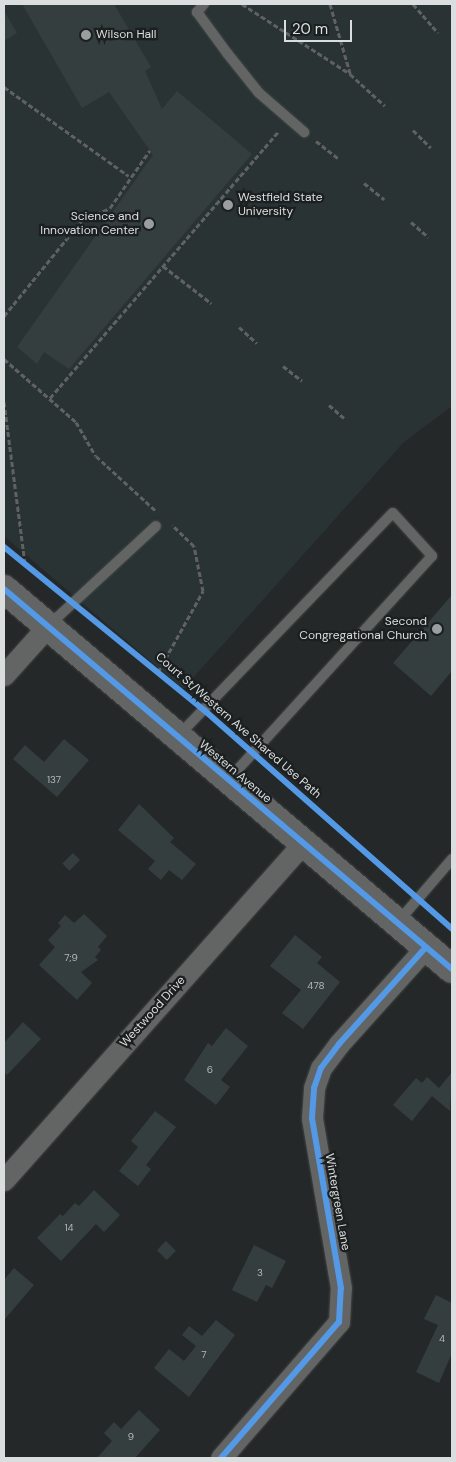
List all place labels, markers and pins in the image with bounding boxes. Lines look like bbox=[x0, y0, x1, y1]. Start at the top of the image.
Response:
place label: Wilson Hall bbox=[96, 28, 156, 42]
marker: Wilson Hall bbox=[80, 29, 92, 41]
place label: Westfield State University bbox=[238, 191, 323, 219]
marker: Westfield State University bbox=[222, 199, 234, 211]
place label: Science and Innovation Center bbox=[40, 210, 139, 238]
marker: Science and Innovation Center bbox=[143, 218, 155, 230]
place label: Second Congregational Church bbox=[299, 615, 427, 643]
marker: Second Congregational Church bbox=[431, 623, 443, 635]

